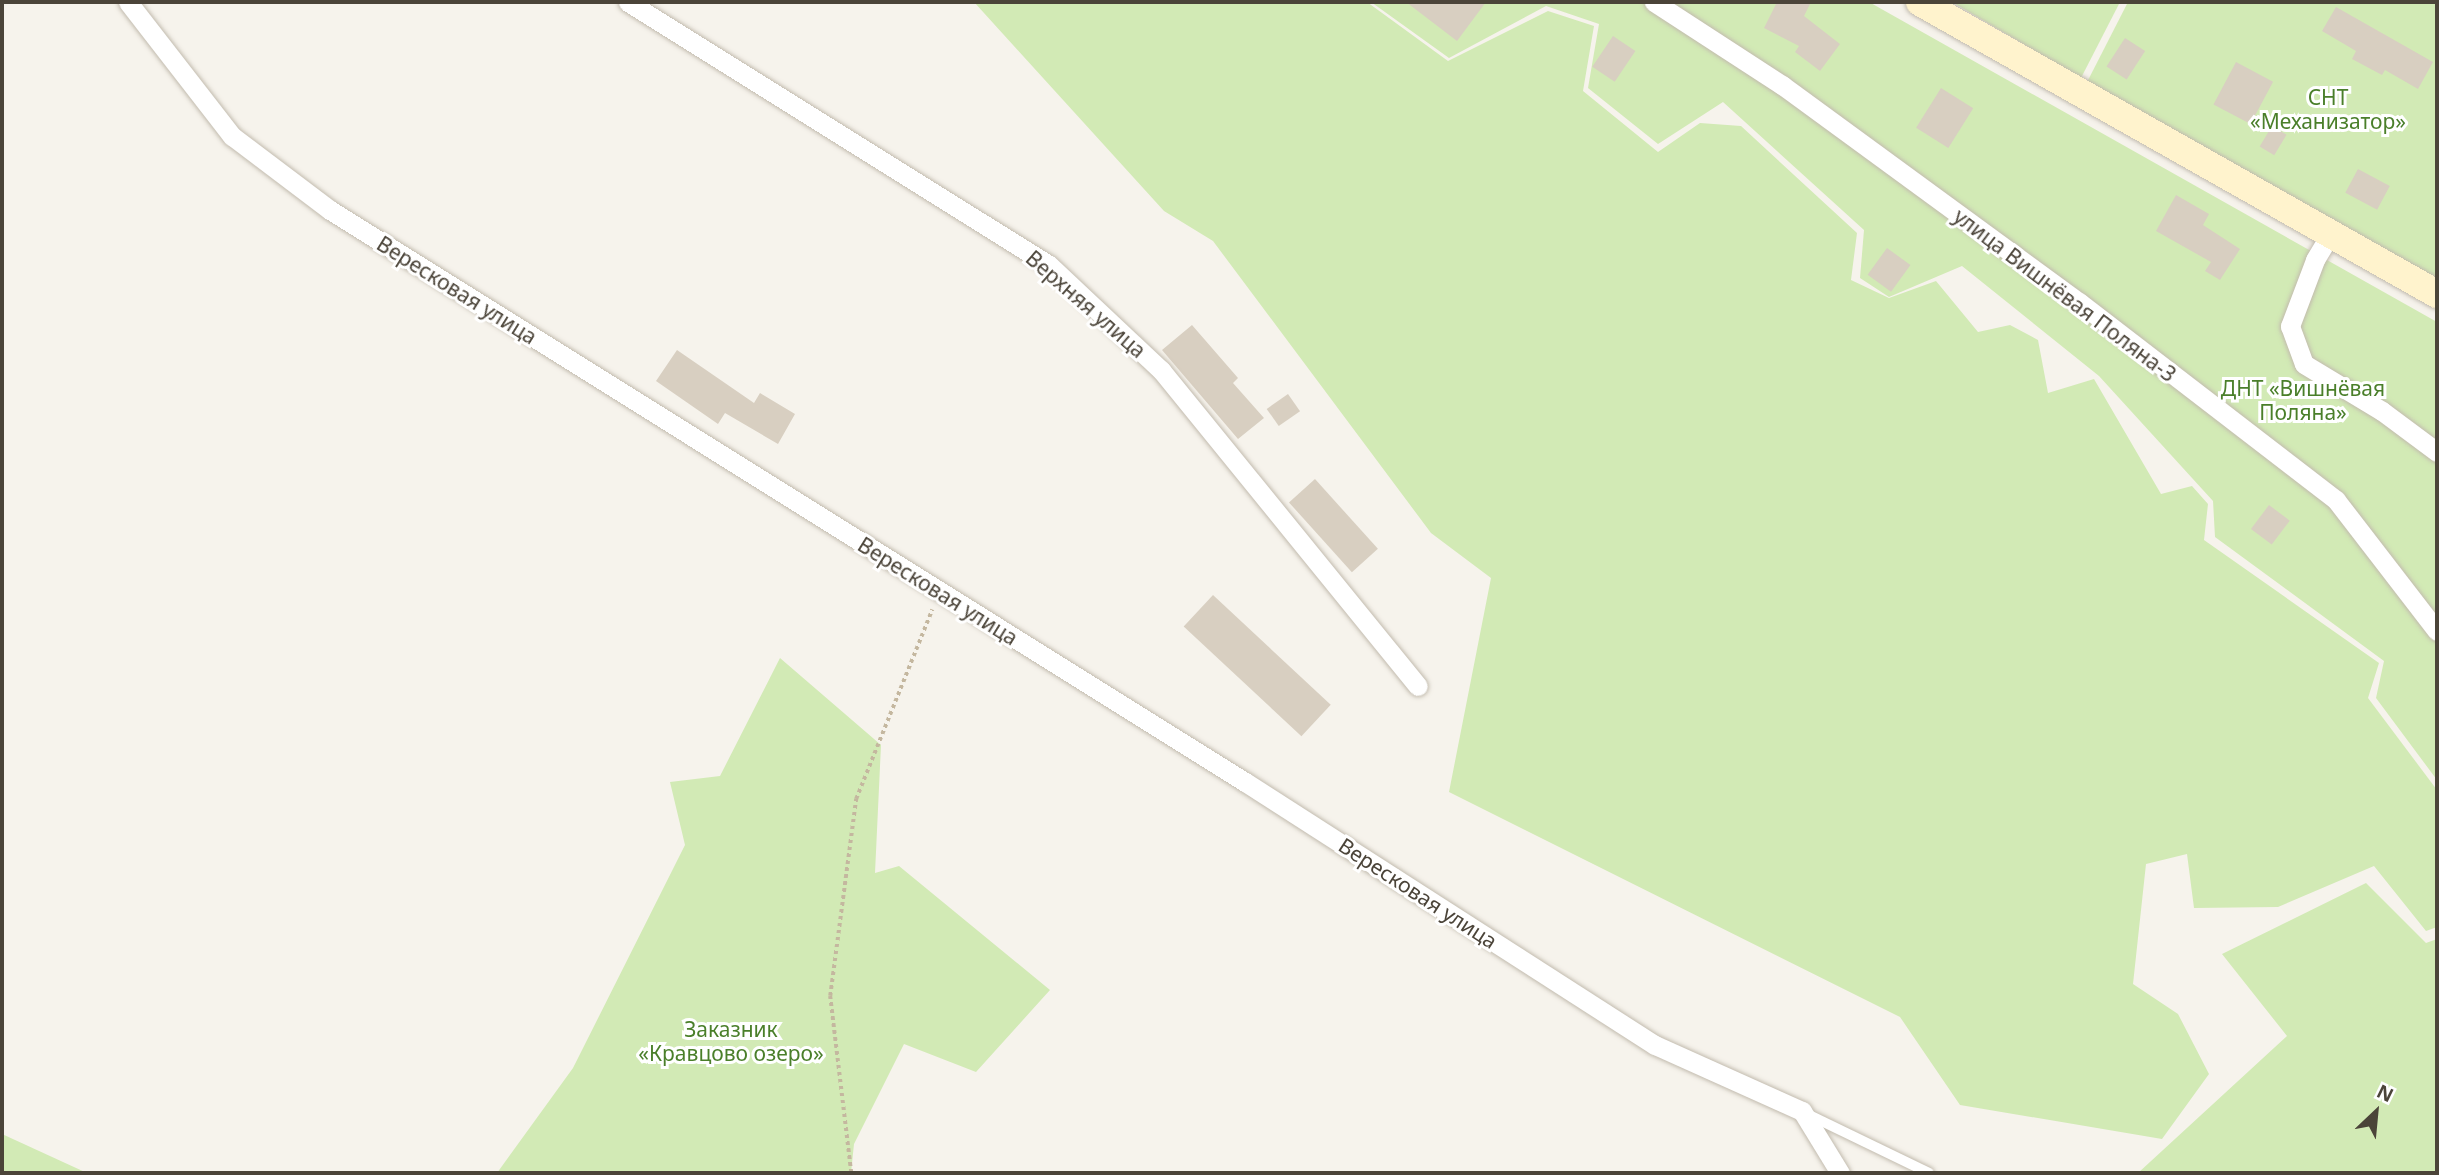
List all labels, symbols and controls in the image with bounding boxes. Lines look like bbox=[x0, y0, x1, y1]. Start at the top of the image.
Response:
park label: СНТ «Механизатор» bbox=[2250, 84, 2406, 134]
street label: улица Вишнёвая Поляна-3 bbox=[1949, 203, 2181, 387]
street label: Вересковая улица bbox=[372, 231, 542, 349]
street label: Верхняя улица bbox=[1021, 245, 1151, 363]
park label: ДНТ «Вишнёвая Поляна» bbox=[2221, 375, 2385, 425]
street label: Вересковая улица bbox=[853, 532, 1023, 650]
street label: Вересковая улица bbox=[1334, 832, 1502, 954]
park label: Заказник «Кравцово озеро» bbox=[638, 1016, 824, 1066]
north arrow bbox=[2341, 1077, 2411, 1147]
text: N bbox=[2373, 1078, 2398, 1108]

